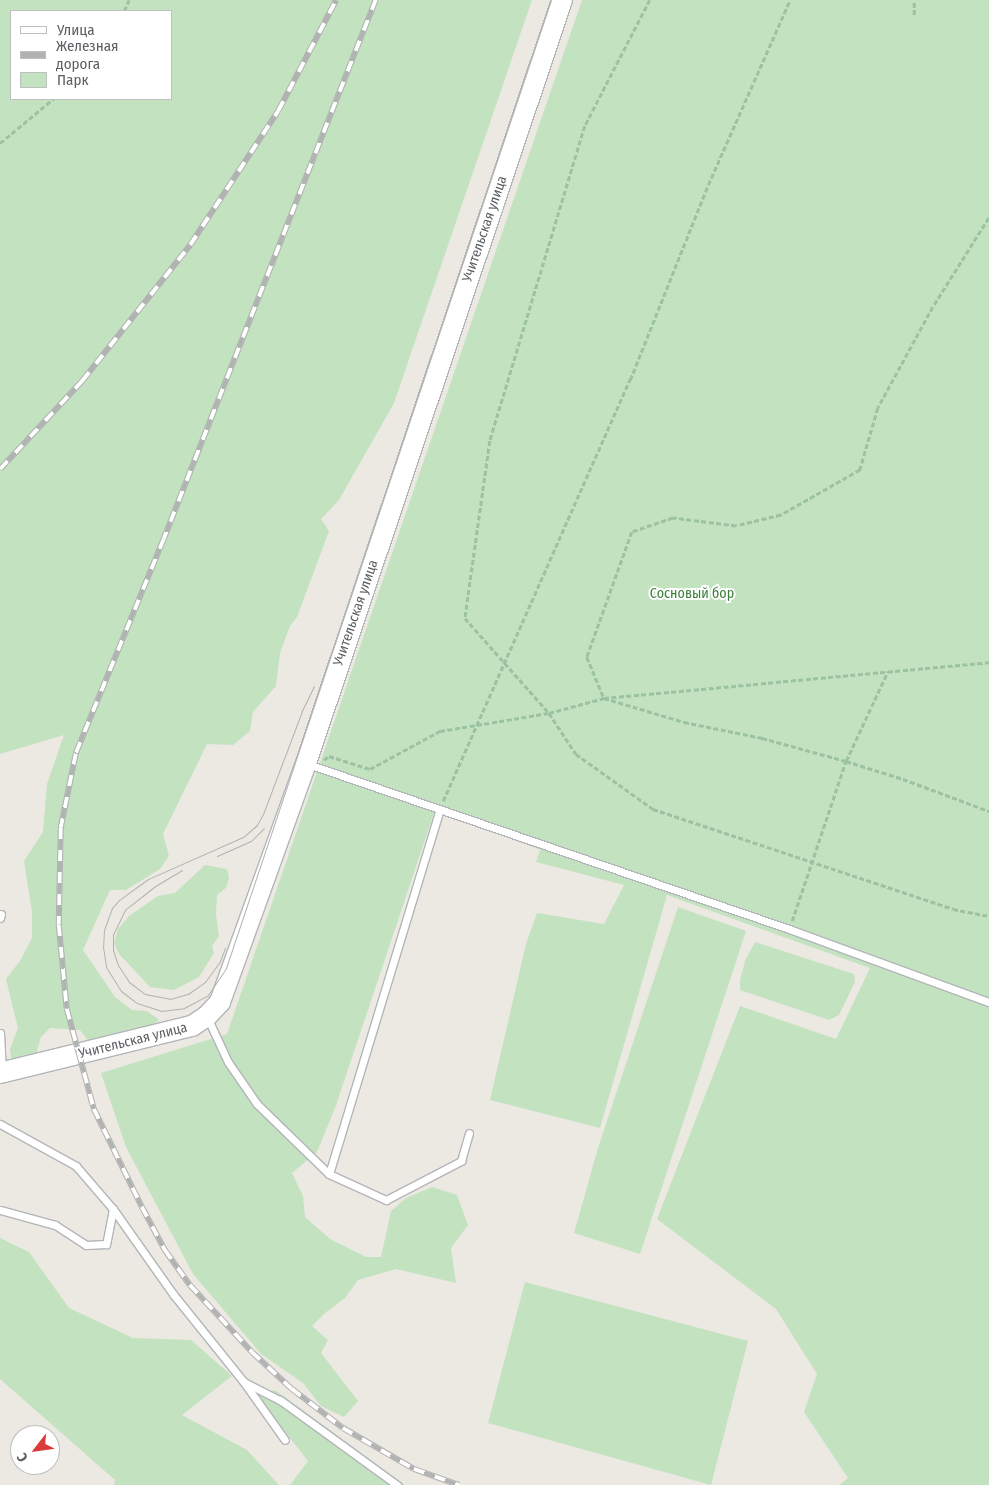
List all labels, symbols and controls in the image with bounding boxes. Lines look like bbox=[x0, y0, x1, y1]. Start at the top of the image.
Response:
legend bbox=[10, 10, 172, 100]
text: Улица bbox=[57, 21, 95, 39]
text: Железная дорога bbox=[56, 37, 118, 73]
text: Парк bbox=[57, 71, 88, 89]
street label: Учительская улица bbox=[459, 174, 511, 284]
street label: Учительская улица bbox=[330, 558, 382, 668]
park label: Сосновый бор bbox=[650, 586, 734, 602]
street label: Учительская улица bbox=[77, 1019, 189, 1063]
north arrow bbox=[10, 1425, 60, 1475]
text: С bbox=[13, 1450, 32, 1465]

